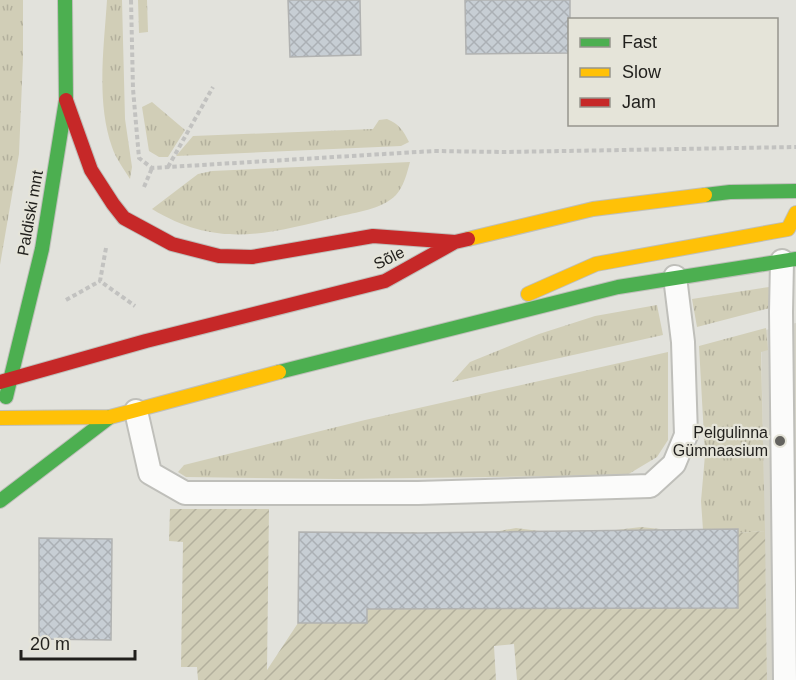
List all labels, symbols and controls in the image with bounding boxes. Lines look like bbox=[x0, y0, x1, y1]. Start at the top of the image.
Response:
legend bbox=[568, 18, 778, 126]
text: Fast bbox=[622, 32, 657, 52]
text: Slow bbox=[622, 62, 662, 82]
text: Jam bbox=[622, 92, 656, 112]
street label: Paldiski mnt bbox=[14, 169, 46, 257]
street label: Sõle bbox=[371, 243, 407, 273]
place label: Pelgulinna Gümnaasium bbox=[673, 424, 768, 459]
marker: Pelgulinna Gümnaasium bbox=[773, 434, 787, 448]
scale bar bbox=[21, 623, 135, 661]
text: 20 m bbox=[30, 634, 70, 654]

